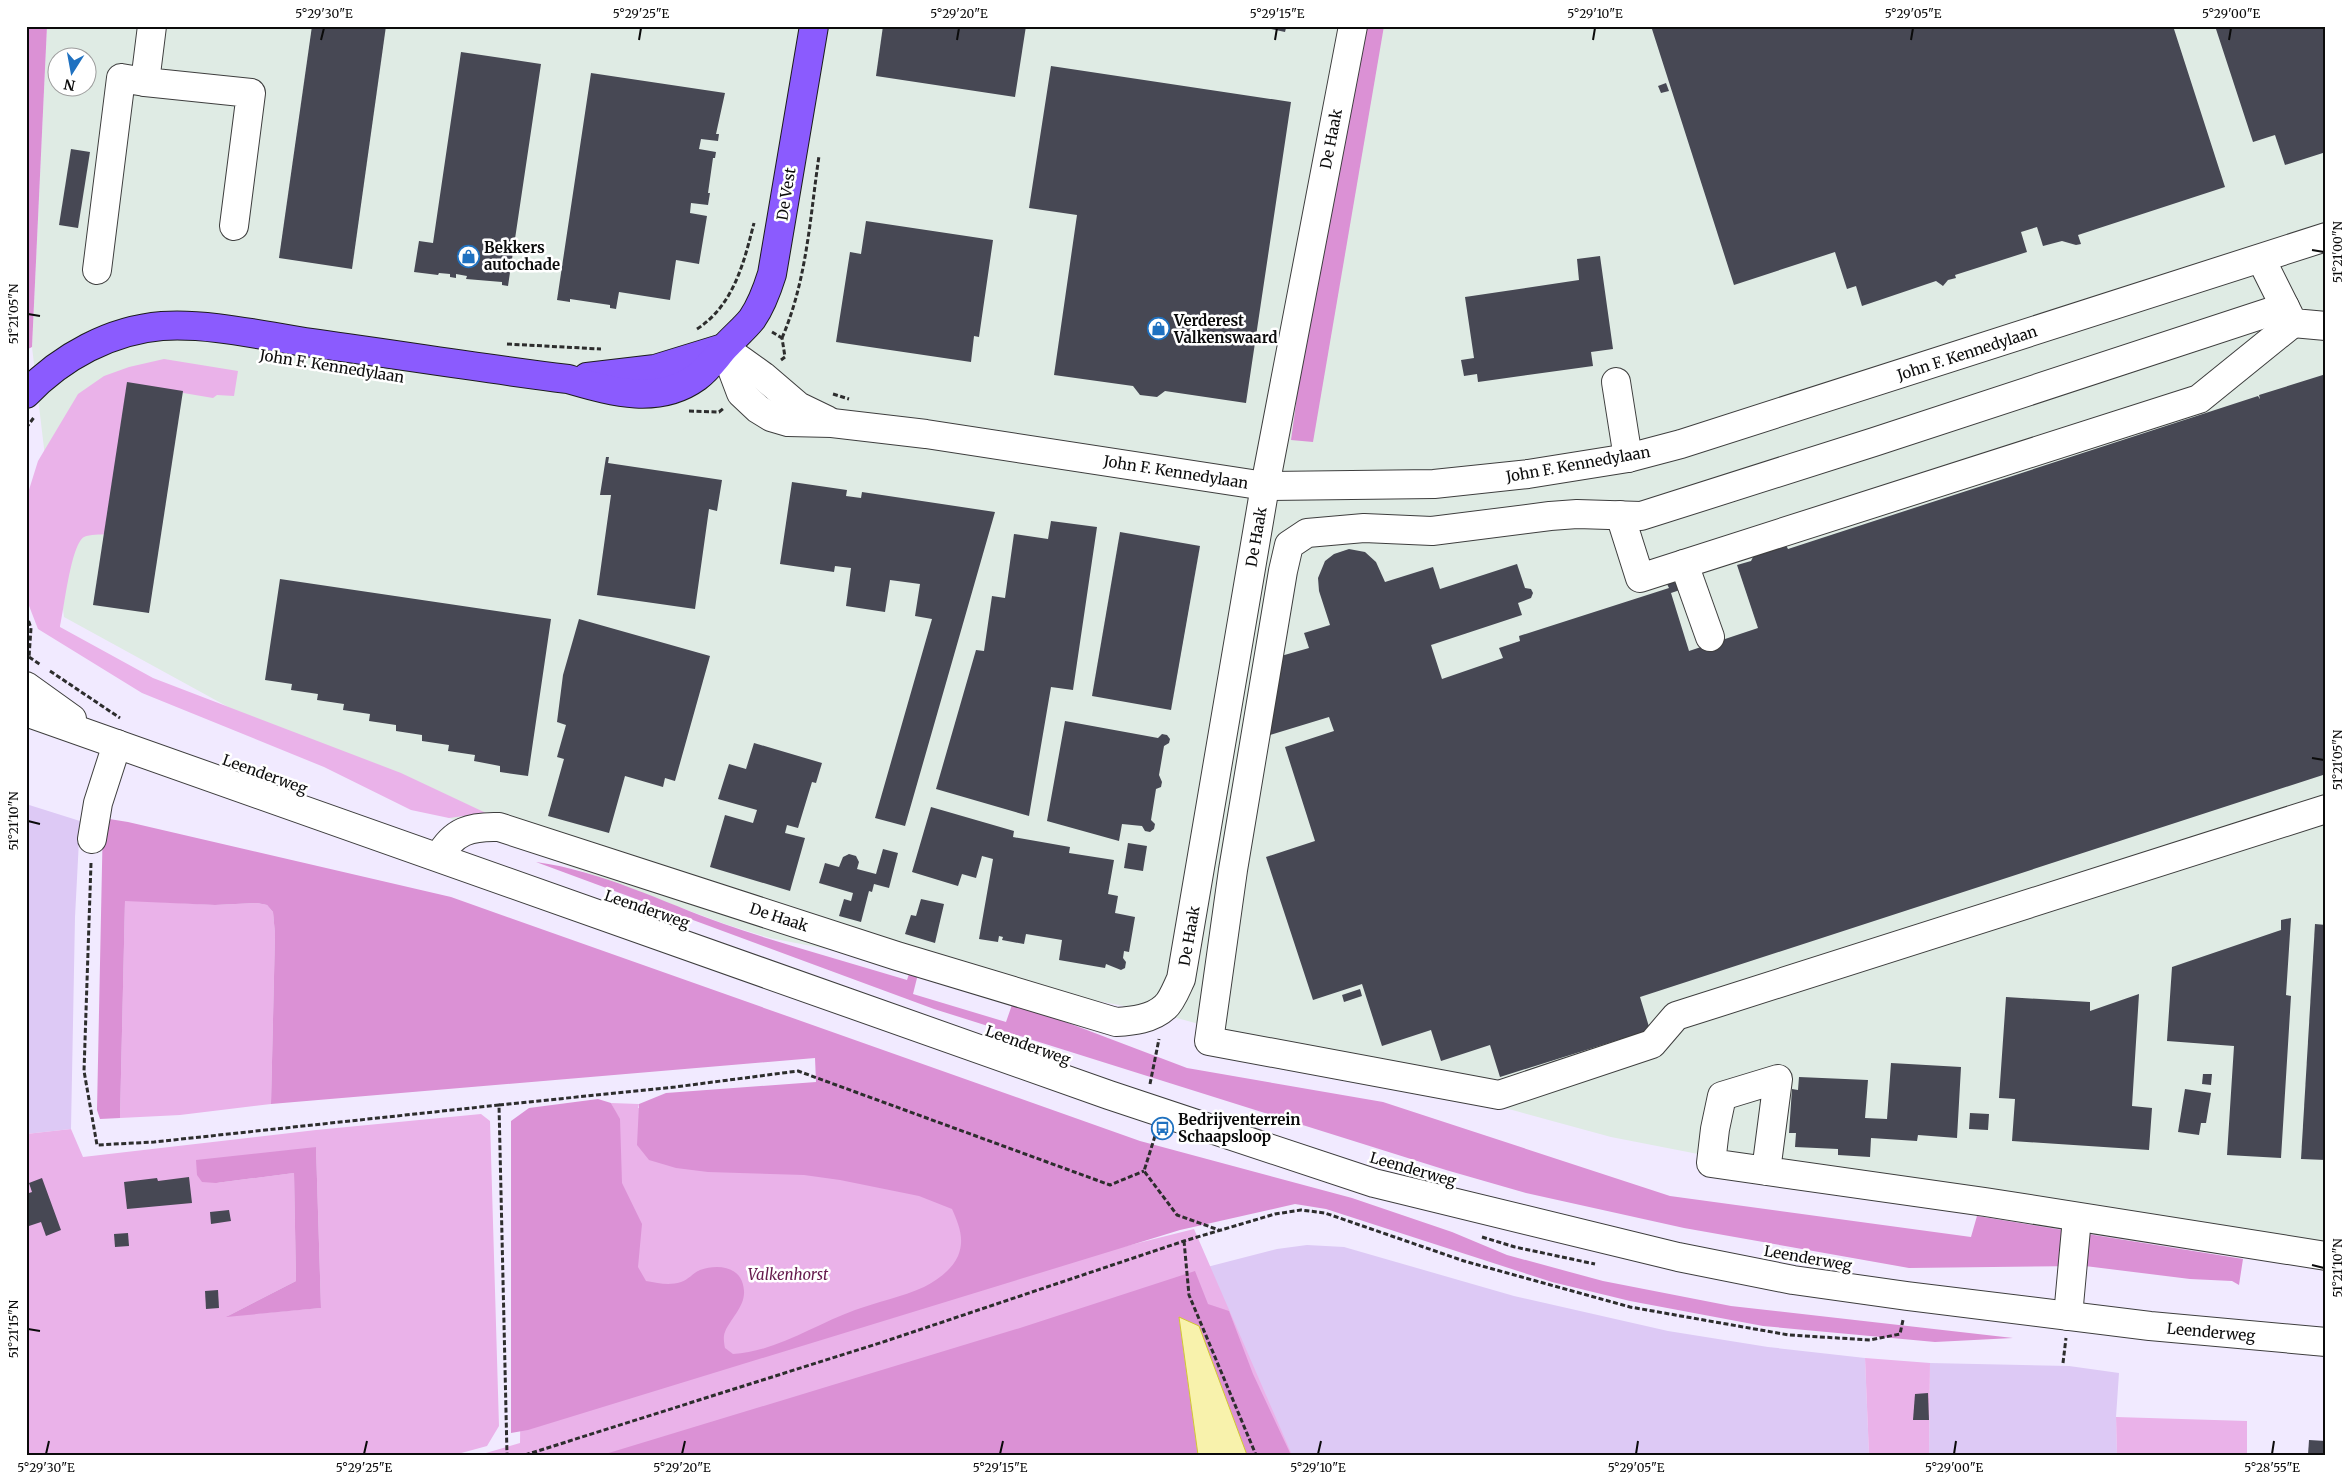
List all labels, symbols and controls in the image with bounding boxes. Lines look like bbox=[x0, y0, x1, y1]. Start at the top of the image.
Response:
text: 5°29'30"E bbox=[295, 6, 353, 21]
text: 5°29'25"E bbox=[613, 6, 670, 21]
text: 5°29'20"E bbox=[930, 6, 988, 21]
text: 5°29'15"E bbox=[1250, 6, 1305, 21]
text: 5°29'10"E bbox=[1567, 6, 1623, 21]
text: 5°29'05"E bbox=[1885, 6, 1942, 21]
text: 5°29'00"E bbox=[2202, 6, 2260, 21]
north arrow bbox=[48, 48, 98, 98]
text: N bbox=[62, 75, 77, 95]
street label: De Haak bbox=[1316, 107, 1346, 171]
street label: De Vest bbox=[772, 166, 800, 222]
text: 51°21'00"N bbox=[2330, 220, 2345, 283]
place label: Bekkers autochade bbox=[484, 238, 560, 274]
shop icon: Bekkers autochade bbox=[456, 244, 480, 268]
text: 51°21'05"N bbox=[6, 283, 21, 344]
place label: Verderest Valkenswaard bbox=[1173, 311, 1278, 347]
shop icon: Verderest Valkenswaard bbox=[1146, 317, 1170, 341]
street label: John F. Kennedylaan bbox=[1894, 321, 2040, 385]
street label: John F. Kennedylaan bbox=[257, 345, 406, 387]
street label: John F. Kennedylaan bbox=[1503, 442, 1652, 486]
street label: John F. Kennedylaan bbox=[1101, 451, 1250, 493]
street label: De Haak bbox=[1241, 505, 1271, 569]
text: 51°21'05"N bbox=[2330, 729, 2345, 790]
street label: Leenderweg bbox=[220, 750, 310, 798]
text: 51°21'10"N bbox=[6, 791, 21, 851]
street label: Leenderweg bbox=[602, 886, 692, 932]
street label: De Haak bbox=[747, 899, 811, 936]
street label: De Haak bbox=[1174, 904, 1204, 968]
street label: Leenderweg bbox=[983, 1021, 1073, 1069]
place label: Bedrijventerrein Schaapsloop bbox=[1178, 1110, 1301, 1146]
bus stop icon: Bedrijventerrein Schaapsloop bbox=[1150, 1116, 1174, 1140]
street label: Leenderweg bbox=[1368, 1148, 1458, 1190]
text: 51°21'10"N bbox=[2330, 1238, 2345, 1298]
street label: Leenderweg bbox=[1763, 1241, 1853, 1275]
park label: Valkenhorst bbox=[748, 1265, 829, 1284]
text: 51°21'15"N bbox=[6, 1299, 21, 1358]
street label: Leenderweg bbox=[2166, 1319, 2256, 1345]
text: 5°29'30"E bbox=[17, 1460, 75, 1475]
text: 5°29'25"E bbox=[336, 1460, 393, 1475]
text: 5°29'20"E bbox=[653, 1460, 711, 1475]
text: 5°29'15"E bbox=[973, 1460, 1028, 1475]
text: 5°29'10"E bbox=[1290, 1460, 1346, 1475]
text: 5°29'05"E bbox=[1608, 1460, 1665, 1475]
text: 5°29'00"E bbox=[1925, 1460, 1983, 1475]
text: 5°28'55"E bbox=[2244, 1460, 2300, 1475]

